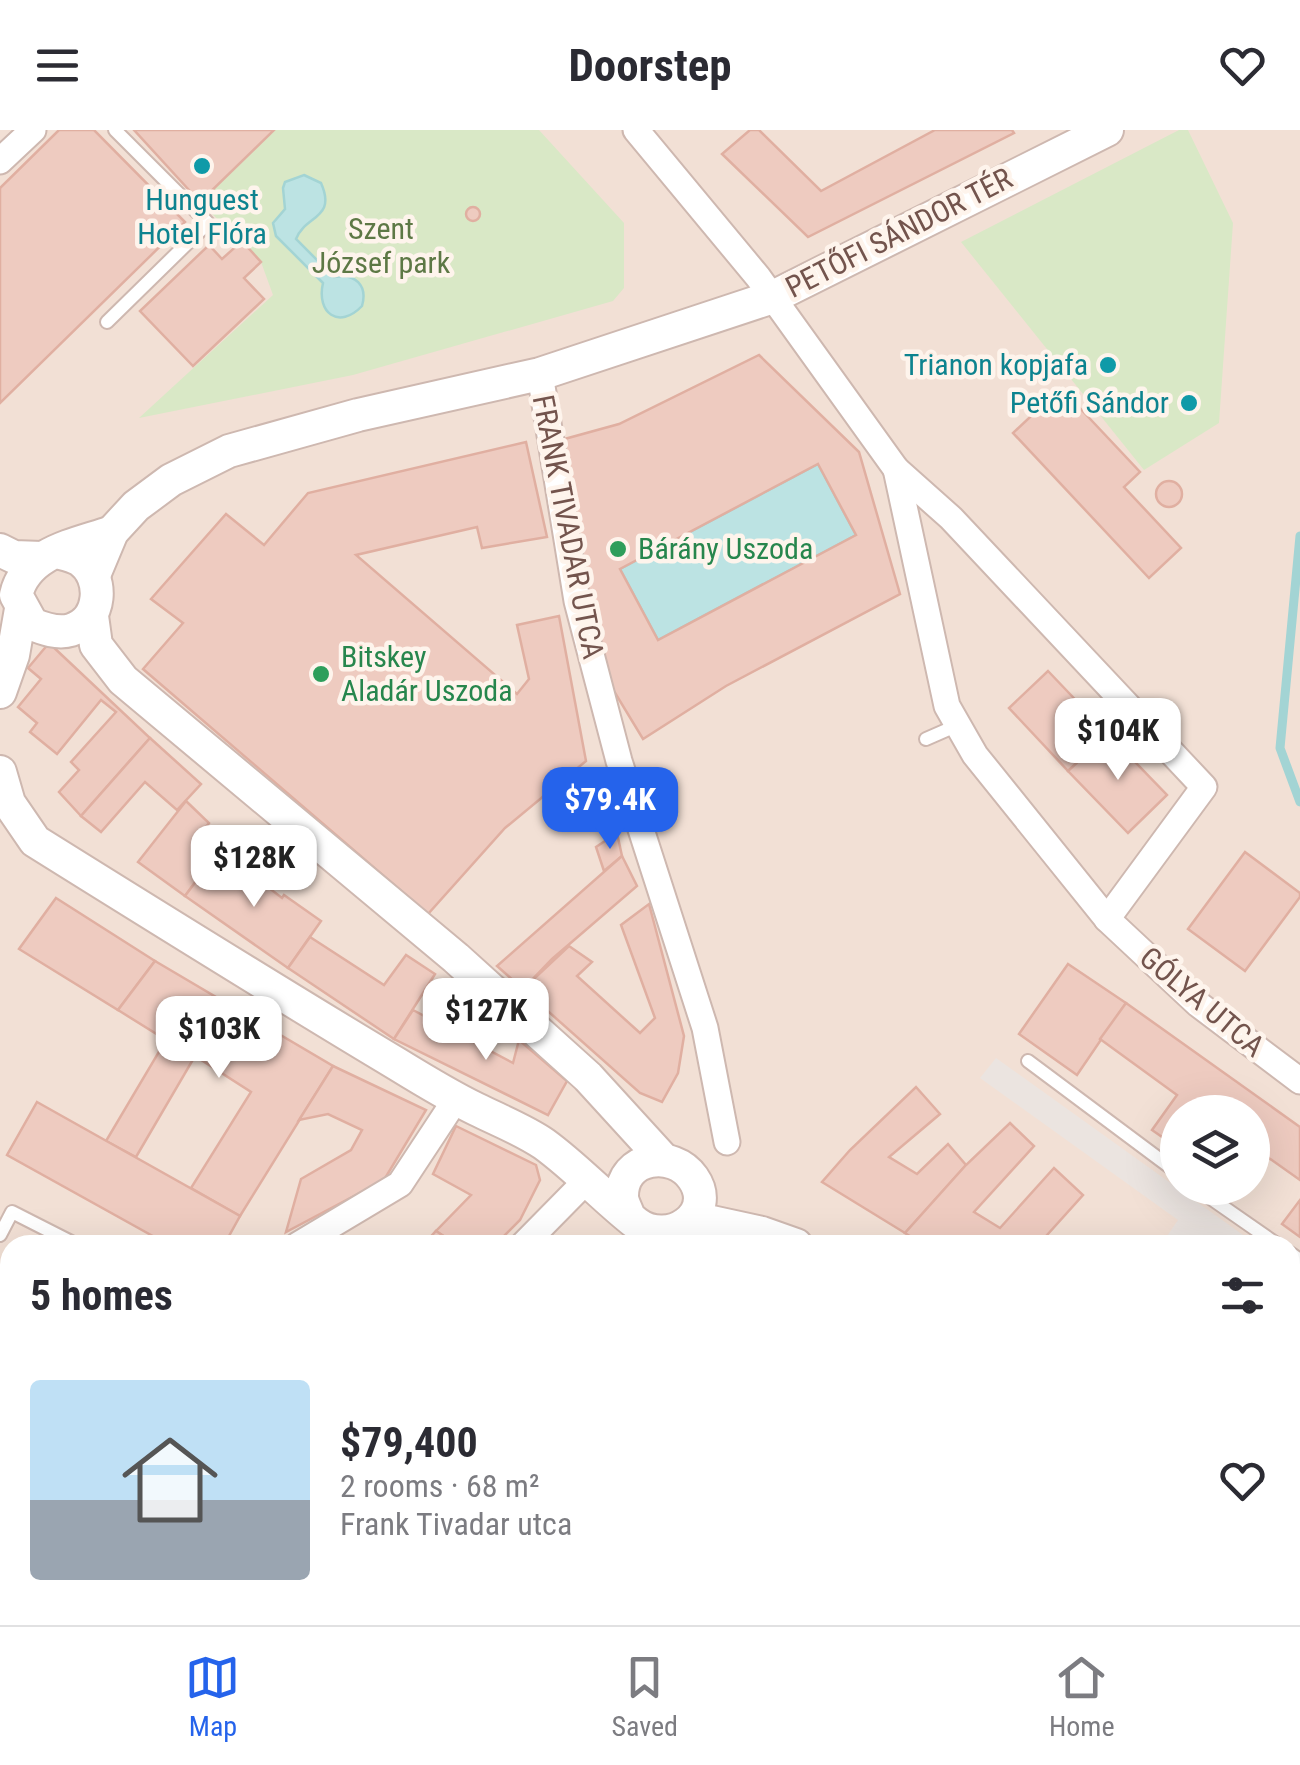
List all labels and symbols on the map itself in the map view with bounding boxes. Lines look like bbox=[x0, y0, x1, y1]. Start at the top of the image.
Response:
marker: Hunguest Hotel Flóra bbox=[191, 155, 213, 177]
street label: PETŐFI SÁNDOR TÉR bbox=[780, 160, 1018, 305]
place label: Hunguest Hotel Flóra bbox=[137, 182, 267, 251]
park label: Szent József park bbox=[312, 211, 451, 280]
place label: Trianon kopjafa bbox=[904, 347, 1088, 382]
marker: Trianon kopjafa bbox=[1097, 354, 1119, 376]
place label: Petőfi Sándor bbox=[1010, 385, 1169, 420]
street label: FRANK TIVADAR UTCA bbox=[526, 392, 611, 662]
marker: Petőfi Sándor bbox=[1178, 392, 1200, 414]
place label: Bárány Uszoda bbox=[638, 531, 813, 566]
marker: Bárány Uszoda bbox=[607, 538, 629, 560]
place label: Bitskey Aladár Uszoda bbox=[341, 639, 513, 708]
marker: Bitskey Aladár Uszoda bbox=[310, 663, 332, 685]
pin: $104K bbox=[1048, 698, 1188, 783]
pin: $79.4K bbox=[529, 767, 691, 852]
pin: $128K bbox=[184, 825, 324, 910]
street label: GÓLYA UTCA bbox=[1133, 940, 1272, 1064]
pin: $127K bbox=[416, 978, 556, 1063]
pin: $103K bbox=[149, 996, 289, 1081]

